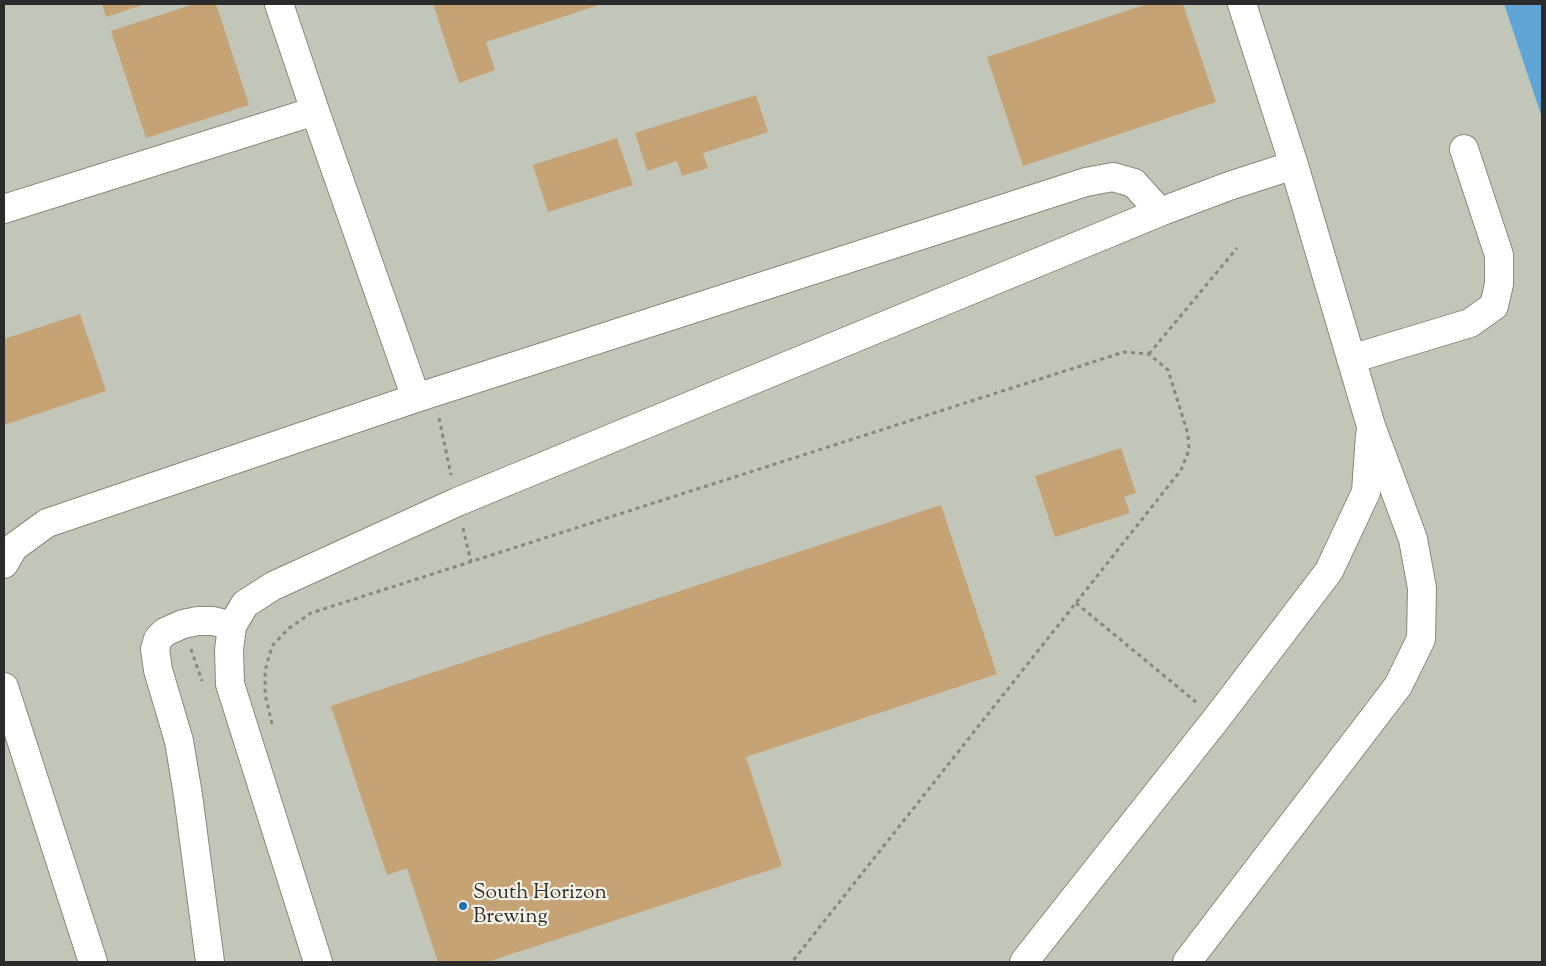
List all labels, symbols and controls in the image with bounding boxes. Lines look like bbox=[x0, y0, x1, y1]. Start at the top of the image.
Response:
place label: South Horizon Brewing bbox=[473, 881, 607, 931]
marker: South Horizon Brewing bbox=[457, 900, 469, 912]

